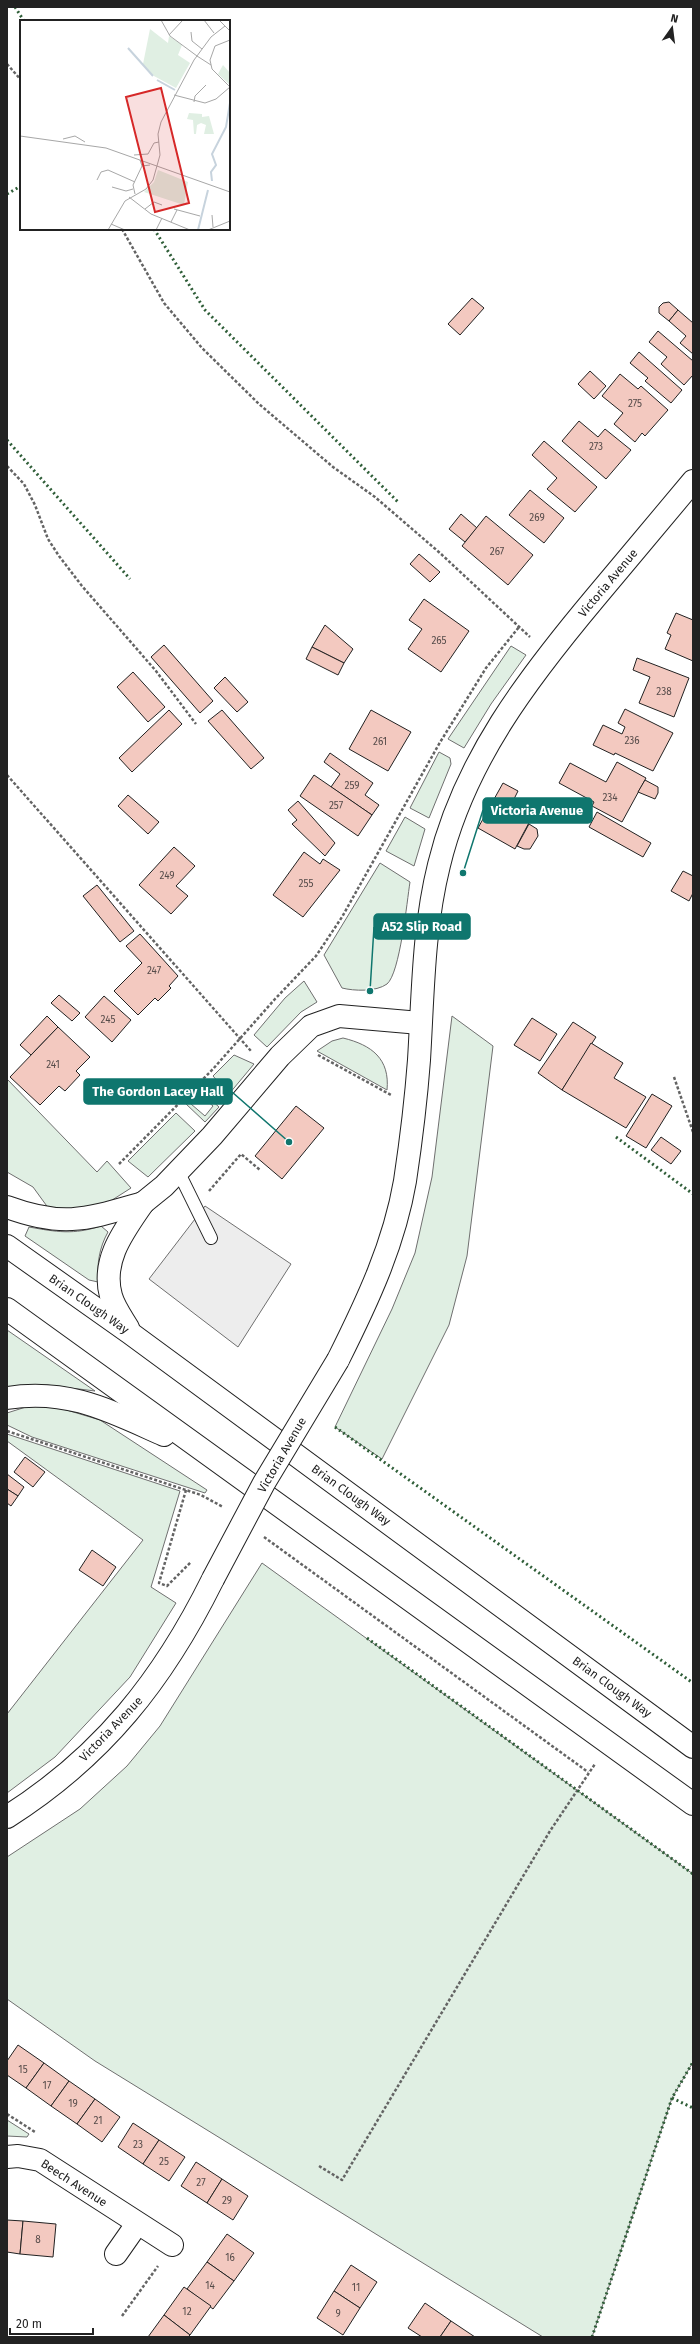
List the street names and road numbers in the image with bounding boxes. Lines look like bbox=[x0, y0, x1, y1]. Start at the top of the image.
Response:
street label: Victoria Avenue bbox=[575, 546, 641, 620]
street label: Brian Clough Way bbox=[46, 1271, 132, 1337]
street label: Victoria Avenue bbox=[255, 1415, 309, 1495]
street label: Brian Clough Way bbox=[309, 1462, 393, 1528]
street label: Brian Clough Way bbox=[570, 1654, 654, 1720]
street label: Victoria Avenue bbox=[77, 1694, 145, 1764]
street label: Beech Avenue bbox=[38, 2156, 110, 2210]

